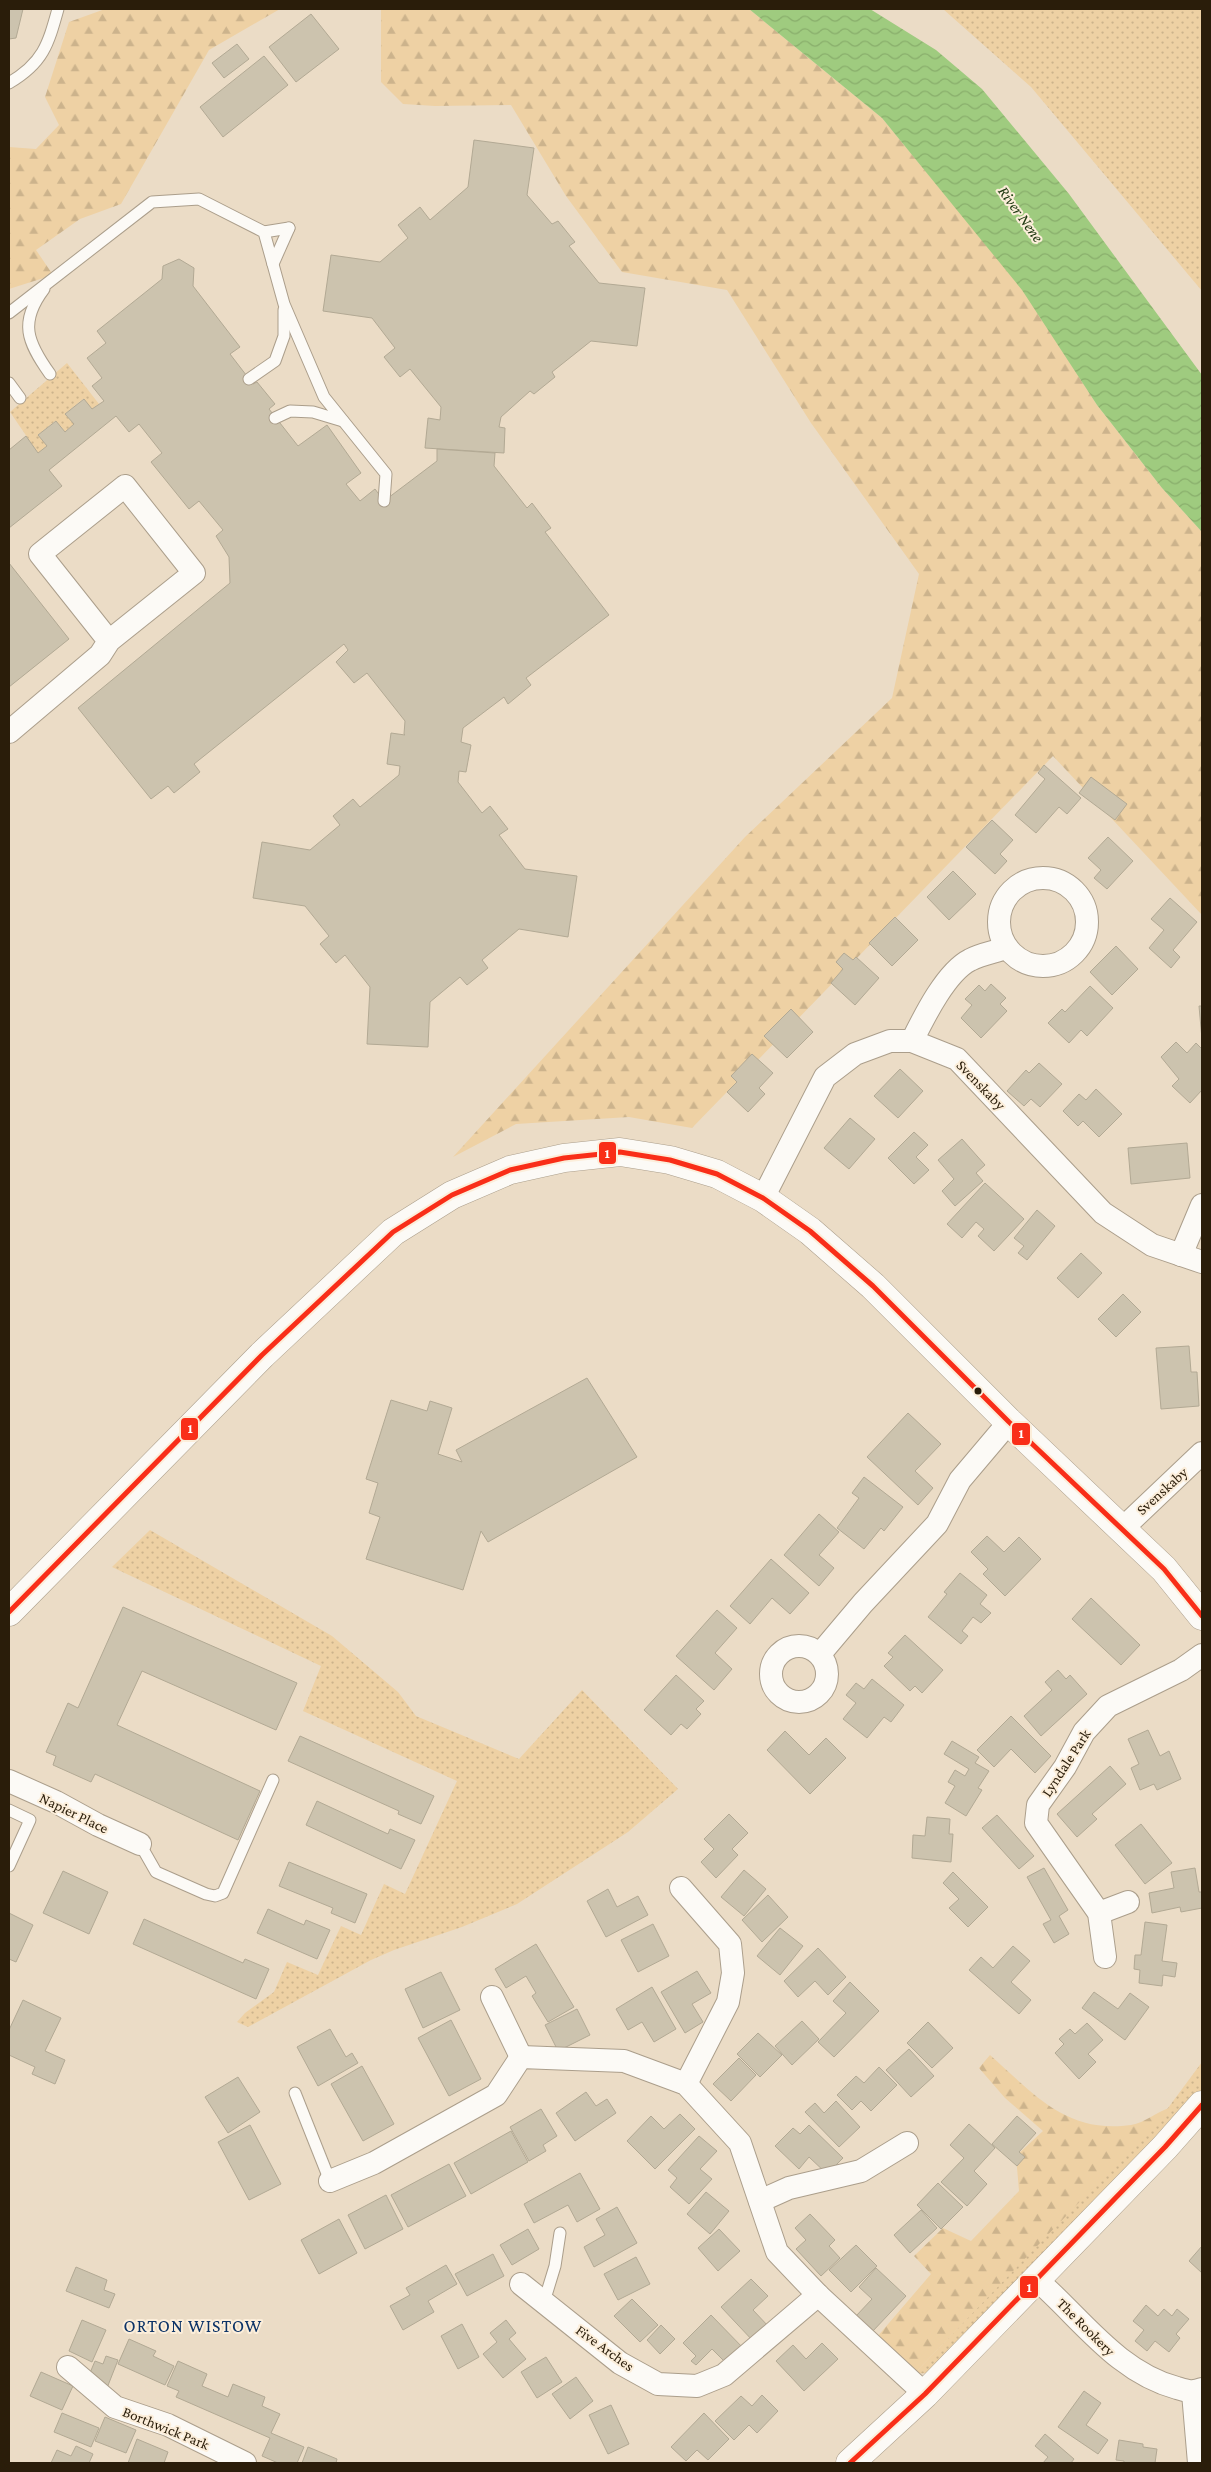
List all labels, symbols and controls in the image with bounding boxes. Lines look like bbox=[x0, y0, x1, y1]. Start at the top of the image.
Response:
water label: River Nene bbox=[995, 183, 1047, 245]
street label: Svenskaby bbox=[953, 1057, 1009, 1114]
line badge: 1 bbox=[598, 1141, 617, 1165]
text: 1 bbox=[604, 1145, 610, 1161]
unlabelled marker bbox=[973, 1386, 983, 1396]
line badge: 1 bbox=[180, 1417, 199, 1441]
text: 1 bbox=[187, 1420, 193, 1436]
line badge: 1 bbox=[1011, 1422, 1031, 1446]
text: 1 bbox=[1018, 1425, 1024, 1441]
street label: Svenskaby bbox=[1133, 1464, 1191, 1519]
street label: Lyndale Park bbox=[1038, 1726, 1095, 1800]
street label: Napier Place bbox=[37, 1790, 111, 1838]
line badge: 1 bbox=[1019, 2275, 1039, 2299]
text: 1 bbox=[1026, 2279, 1032, 2295]
street label: The Rookery bbox=[1053, 2295, 1118, 2360]
district label: ORTON WISTOW bbox=[124, 2316, 262, 2336]
street label: Five Arches bbox=[573, 2322, 637, 2374]
street label: Borthwick Park bbox=[120, 2403, 212, 2453]

